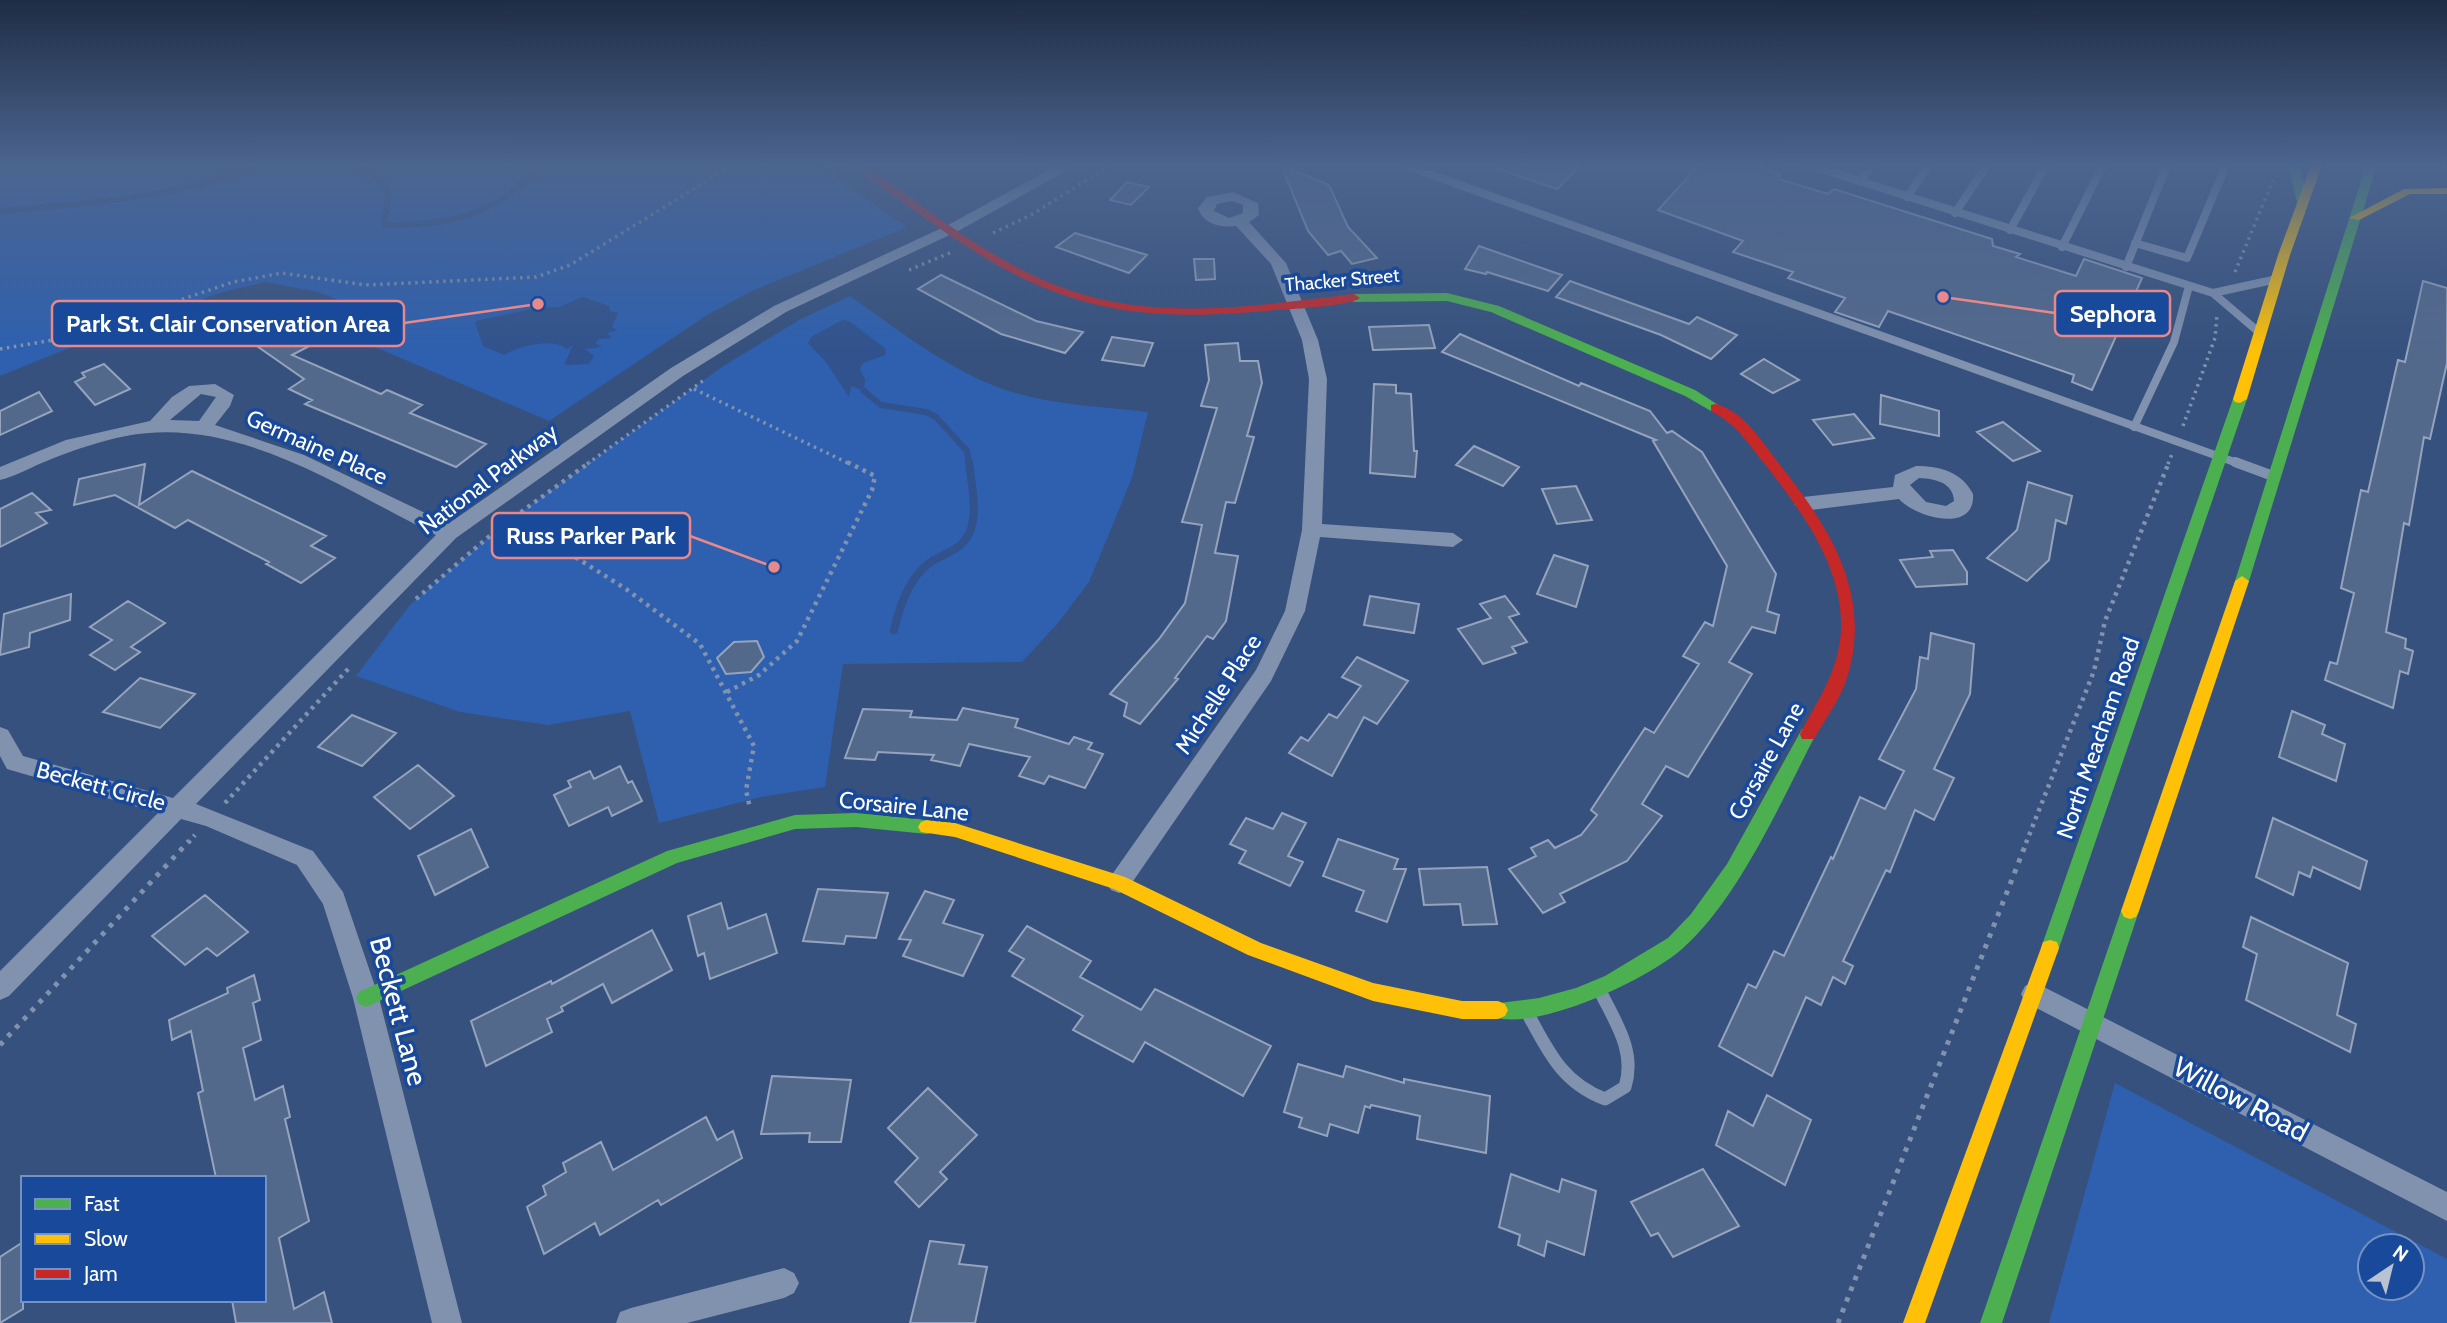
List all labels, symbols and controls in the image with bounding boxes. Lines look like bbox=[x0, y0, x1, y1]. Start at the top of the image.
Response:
street label: Thacker Street bbox=[1284, 263, 1401, 296]
callout: Sephora bbox=[2055, 291, 2170, 336]
text: Sephora bbox=[2070, 299, 2156, 328]
callout: Park St. Clair Conservation Area bbox=[52, 301, 404, 346]
text: Park St. Clair Conservation Area bbox=[66, 309, 390, 338]
street label: Germaine Place bbox=[242, 403, 392, 491]
street label: National Parkway bbox=[413, 417, 563, 540]
callout: Russ Parker Park bbox=[492, 513, 690, 558]
text: Russ Parker Park bbox=[506, 521, 676, 550]
street label: Michelle Place bbox=[1169, 629, 1267, 759]
street label: North Meacham Road bbox=[2050, 633, 2146, 843]
street label: Corsaire Lane bbox=[1722, 697, 1810, 825]
street label: Beckett Circle bbox=[33, 755, 169, 817]
street label: Corsaire Lane bbox=[838, 785, 970, 827]
street label: Beckett Lane bbox=[363, 933, 435, 1089]
street label: Willow Road bbox=[2168, 1049, 2314, 1149]
legend bbox=[21, 1176, 266, 1302]
text: Fast bbox=[84, 1191, 120, 1216]
text: Slow bbox=[84, 1226, 128, 1251]
north arrow bbox=[2356, 1232, 2426, 1302]
text: N bbox=[2388, 1240, 2413, 1267]
text: Jam bbox=[83, 1261, 118, 1286]

